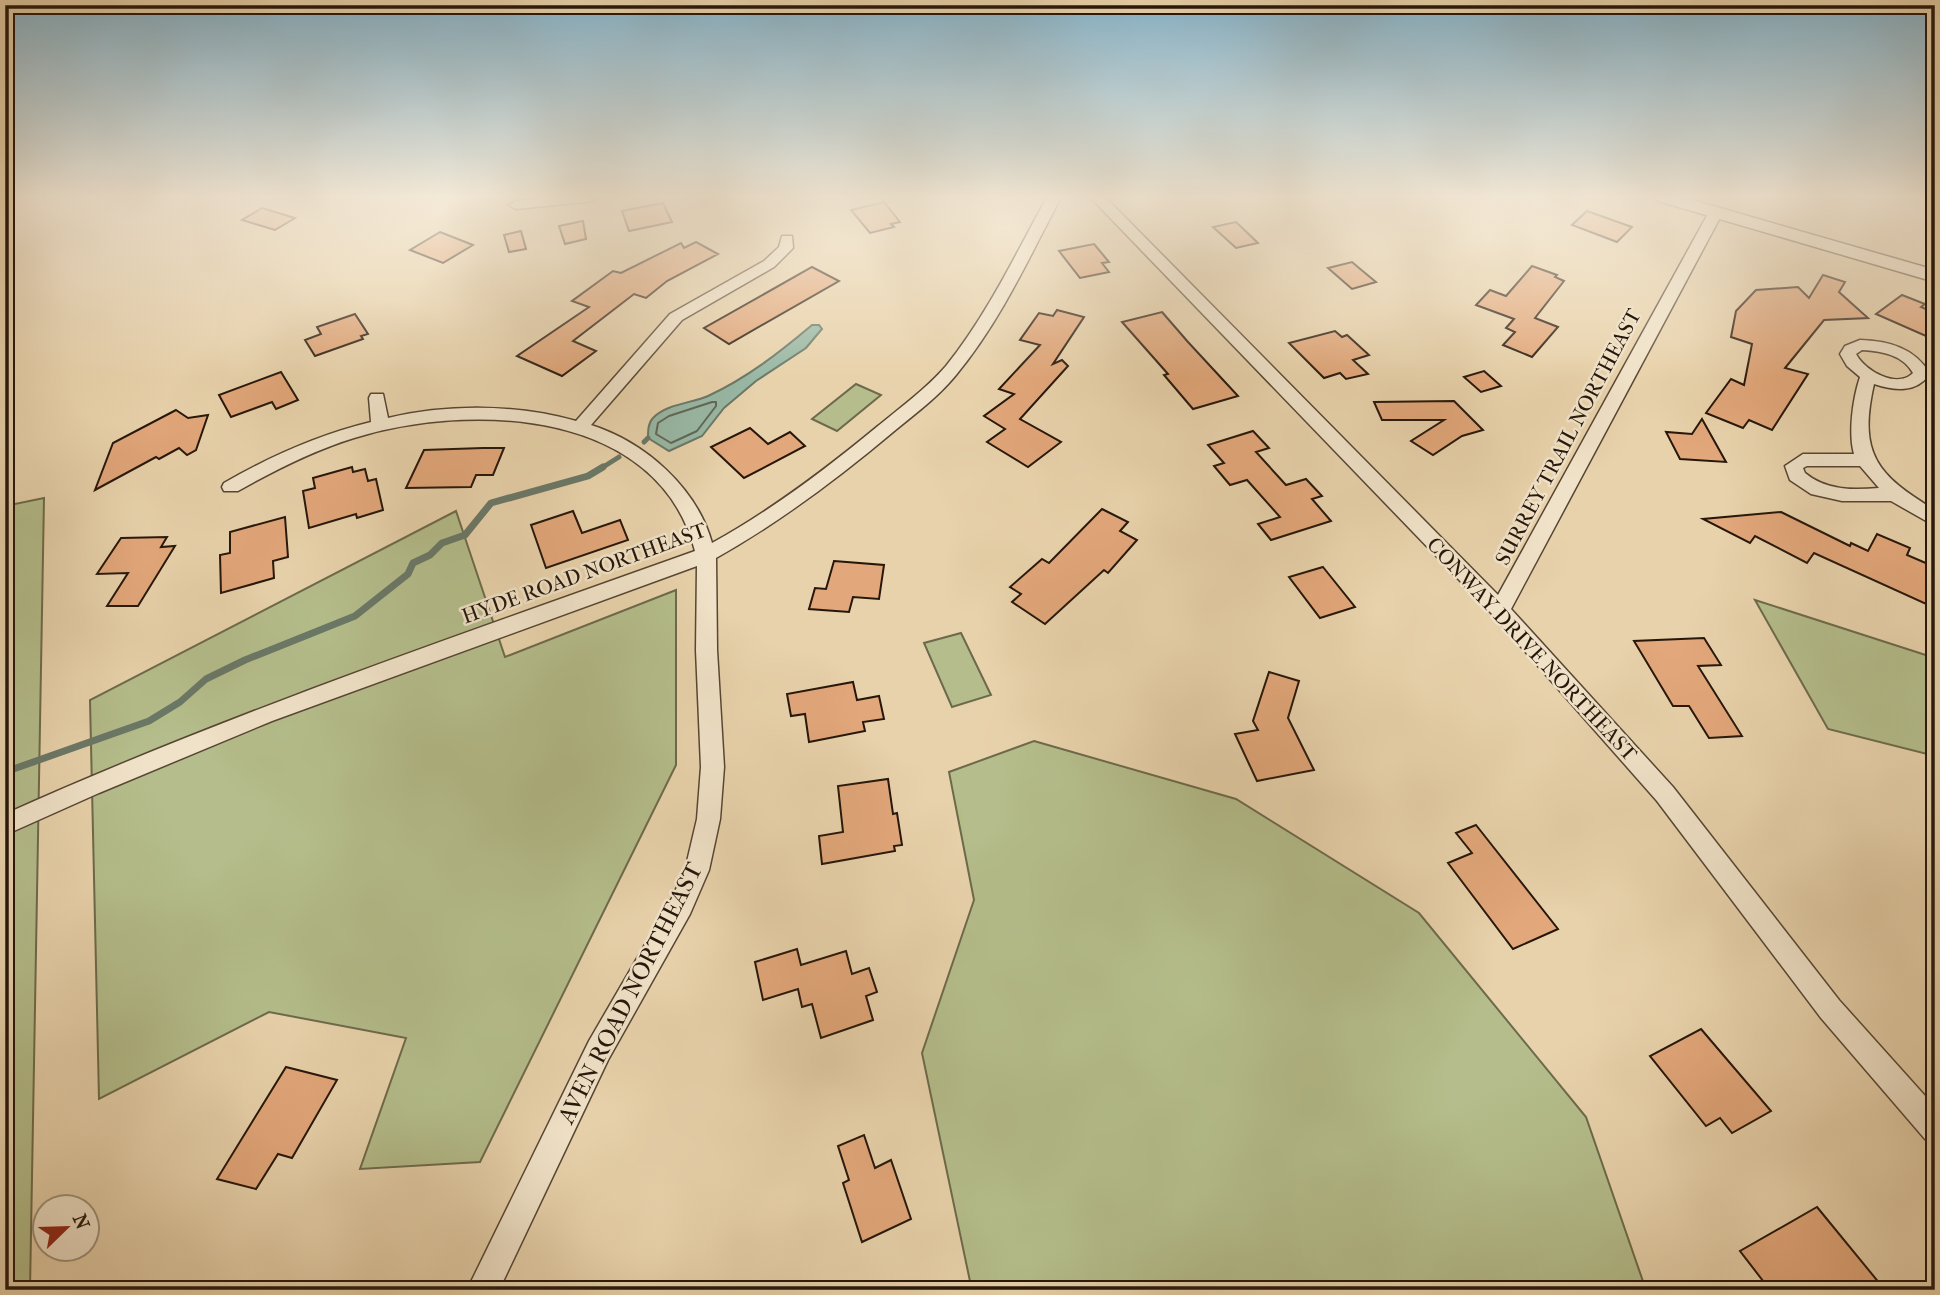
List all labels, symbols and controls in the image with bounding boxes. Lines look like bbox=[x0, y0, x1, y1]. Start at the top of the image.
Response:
street label: SURREY TRAIL NORTHEAST bbox=[1490, 304, 1646, 569]
street label: HYDE ROAD NORTHEAST bbox=[459, 517, 710, 628]
street label: CONWAY DRIVE NORTHEAST bbox=[1422, 532, 1642, 766]
street label: AVEN ROAD NORTHEAST bbox=[551, 857, 709, 1129]
north arrow bbox=[32, 1194, 102, 1264]
text: N bbox=[68, 1211, 94, 1233]

